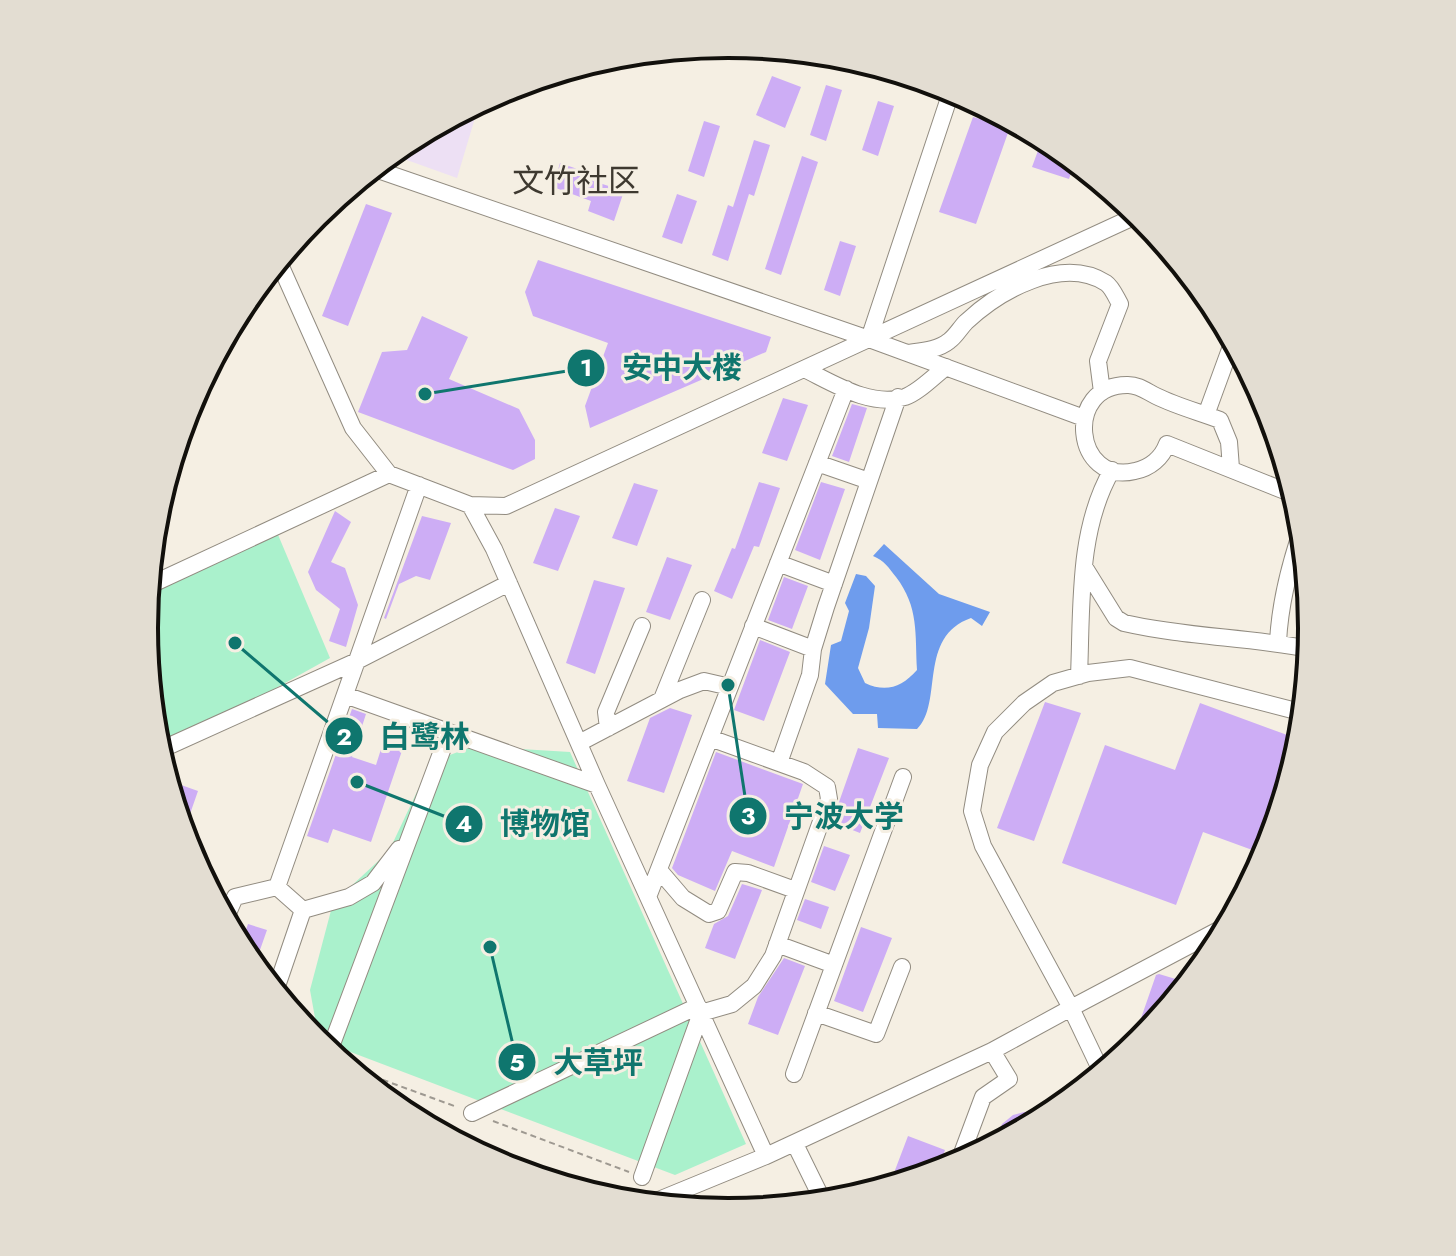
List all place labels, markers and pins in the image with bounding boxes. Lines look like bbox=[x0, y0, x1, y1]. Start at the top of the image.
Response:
callout: 安中大楼 bbox=[566, 341, 758, 395]
callout: 白鹭林 bbox=[324, 709, 486, 763]
callout: 宁波大学 bbox=[728, 789, 920, 843]
callout: 博物馆 bbox=[444, 797, 606, 851]
callout: 大草坪 bbox=[497, 1035, 659, 1089]

